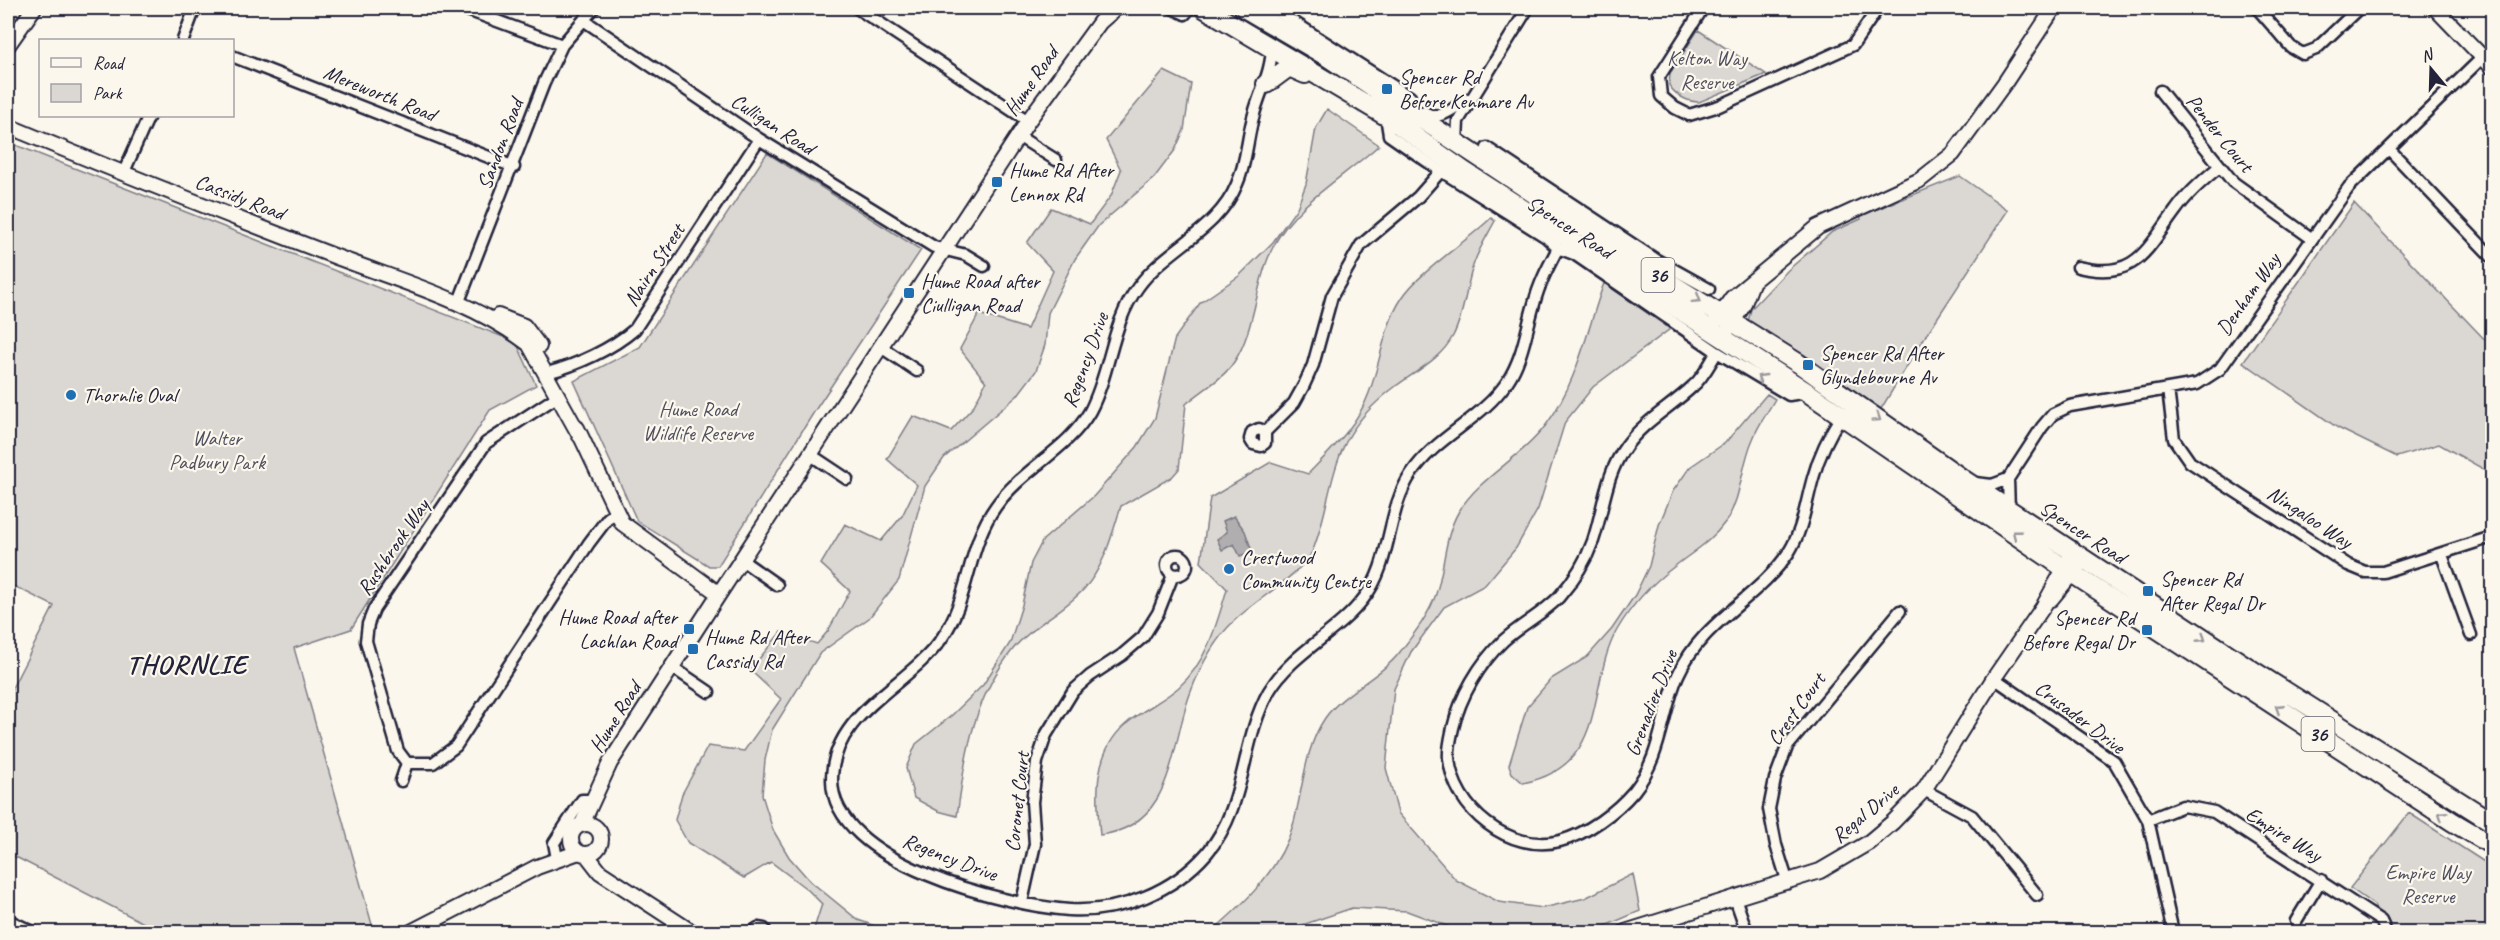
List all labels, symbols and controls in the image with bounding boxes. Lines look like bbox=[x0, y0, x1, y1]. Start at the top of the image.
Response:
street label: Hume Road bbox=[998, 38, 1066, 121]
legend bbox=[39, 39, 234, 117]
north arrow bbox=[2401, 39, 2461, 99]
text: N bbox=[2419, 44, 2437, 67]
park label: Kelton Way Reserve bbox=[1667, 45, 1749, 95]
text: Road bbox=[93, 52, 126, 74]
street label: Mereworth Road bbox=[320, 59, 443, 128]
place label: Spencer Rd Before Kenmare Av bbox=[1399, 64, 1535, 114]
text: Park bbox=[93, 82, 123, 104]
marker: Spencer Rd Before Kenmare Av bbox=[1380, 82, 1394, 96]
street label: Culligan Road bbox=[726, 87, 823, 163]
street label: Pender Court bbox=[2181, 89, 2261, 179]
street label: Sandon Road bbox=[471, 92, 530, 193]
place label: Hume Rd After Lennox Rd bbox=[1009, 157, 1115, 207]
street label: Cassidy Road bbox=[192, 168, 292, 227]
marker: Hume Rd After Lennox Rd bbox=[990, 175, 1004, 189]
street label: Spencer Road bbox=[1522, 190, 1621, 267]
street label: Nairn Street bbox=[618, 217, 691, 311]
street label: Denham Way bbox=[2210, 246, 2287, 340]
road number: 36 bbox=[1642, 258, 1674, 292]
place label: Hume Road after Ciulligan Road bbox=[921, 268, 1041, 318]
marker: Hume Road after Ciulligan Road bbox=[902, 286, 916, 300]
one-way arrow bbox=[1691, 292, 1701, 304]
street label: Regency Drive bbox=[1056, 308, 1115, 411]
place label: Spencer Rd After Glyndebourne Av bbox=[1820, 340, 1945, 390]
marker: Spencer Rd After Glyndebourne Av bbox=[1801, 358, 1815, 372]
one-way arrow bbox=[1757, 374, 1767, 386]
place label: Thornlie Oval bbox=[83, 382, 180, 408]
marker: Thornlie Oval bbox=[64, 388, 78, 402]
park label: Hume Road Wildlife Reserve bbox=[643, 396, 754, 446]
one-way arrow bbox=[1870, 411, 1881, 422]
park label: Walter Padbury Park bbox=[169, 425, 266, 475]
street label: Ningaloo Way bbox=[2262, 480, 2359, 555]
street label: Rushbrook Way bbox=[351, 492, 436, 600]
street label: Spencer Road bbox=[2035, 495, 2134, 572]
one-way arrow bbox=[2012, 531, 2023, 542]
place label: Crestwood Community Centre bbox=[1241, 544, 1372, 594]
marker: Crestwood Community Centre bbox=[1222, 562, 1236, 576]
place label: Spencer Rd After Regal Dr bbox=[2160, 566, 2267, 616]
marker: Spencer Rd After Regal Dr bbox=[2141, 584, 2155, 598]
place label: Hume Road after Lachlan Road bbox=[558, 604, 681, 654]
place label: Spencer Rd Before Regal Dr bbox=[2022, 605, 2139, 655]
marker: Hume Road after Lachlan Road bbox=[682, 622, 696, 636]
marker: Spencer Rd Before Regal Dr bbox=[2140, 623, 2154, 637]
place label: Hume Rd After Cassidy Rd bbox=[705, 624, 811, 674]
one-way arrow bbox=[2195, 631, 2206, 642]
marker: Hume Rd After Cassidy Rd bbox=[686, 642, 700, 656]
street label: Grenadier Drive bbox=[1619, 645, 1684, 760]
district label: THORNLIE bbox=[126, 647, 250, 681]
street label: Crest Court bbox=[1761, 666, 1832, 750]
street label: Hume Road bbox=[583, 674, 649, 757]
street label: Crusader Drive bbox=[2030, 675, 2131, 760]
one-way arrow bbox=[2275, 704, 2285, 716]
road number: 36 bbox=[2302, 717, 2334, 751]
street label: Coronet Court bbox=[999, 749, 1035, 853]
street label: Regal Drive bbox=[1826, 776, 1906, 849]
street label: Empire Way bbox=[2241, 800, 2329, 869]
one-way arrow bbox=[2438, 811, 2449, 822]
street label: Regency Drive bbox=[899, 827, 1002, 887]
park label: Empire Way Reserve bbox=[2385, 859, 2472, 909]

